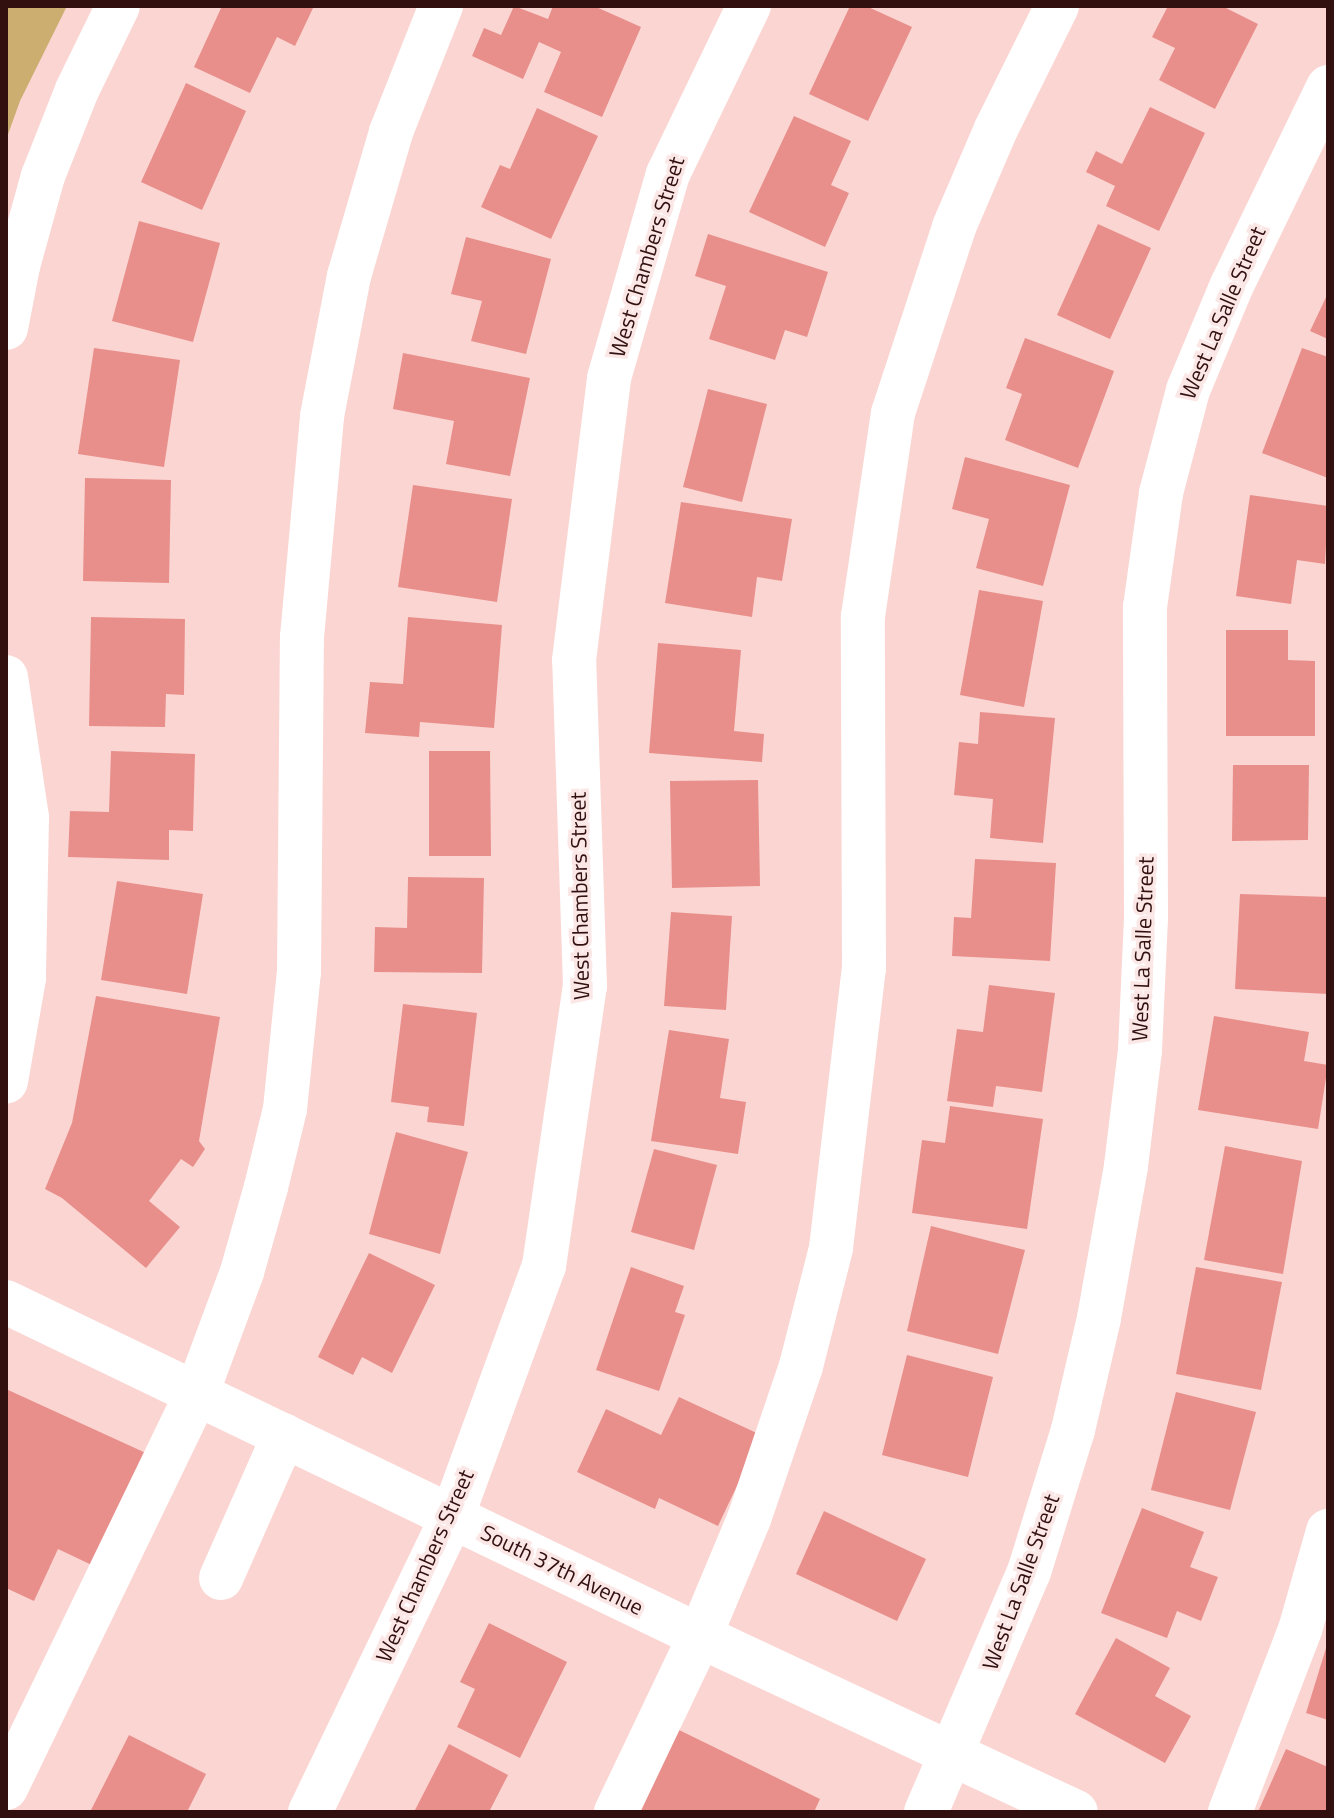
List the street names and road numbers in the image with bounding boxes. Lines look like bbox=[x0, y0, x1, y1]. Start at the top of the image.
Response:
street label: West Chambers Street bbox=[604, 154, 690, 360]
street label: West La Salle Street bbox=[1175, 223, 1271, 403]
street label: West Chambers Street bbox=[565, 792, 595, 1000]
street label: West La Salle Street bbox=[1127, 856, 1159, 1042]
street label: West Chambers Street bbox=[371, 1466, 479, 1666]
street label: West La Salle Street bbox=[977, 1491, 1065, 1673]
street label: South 37th Avenue bbox=[476, 1519, 648, 1621]

